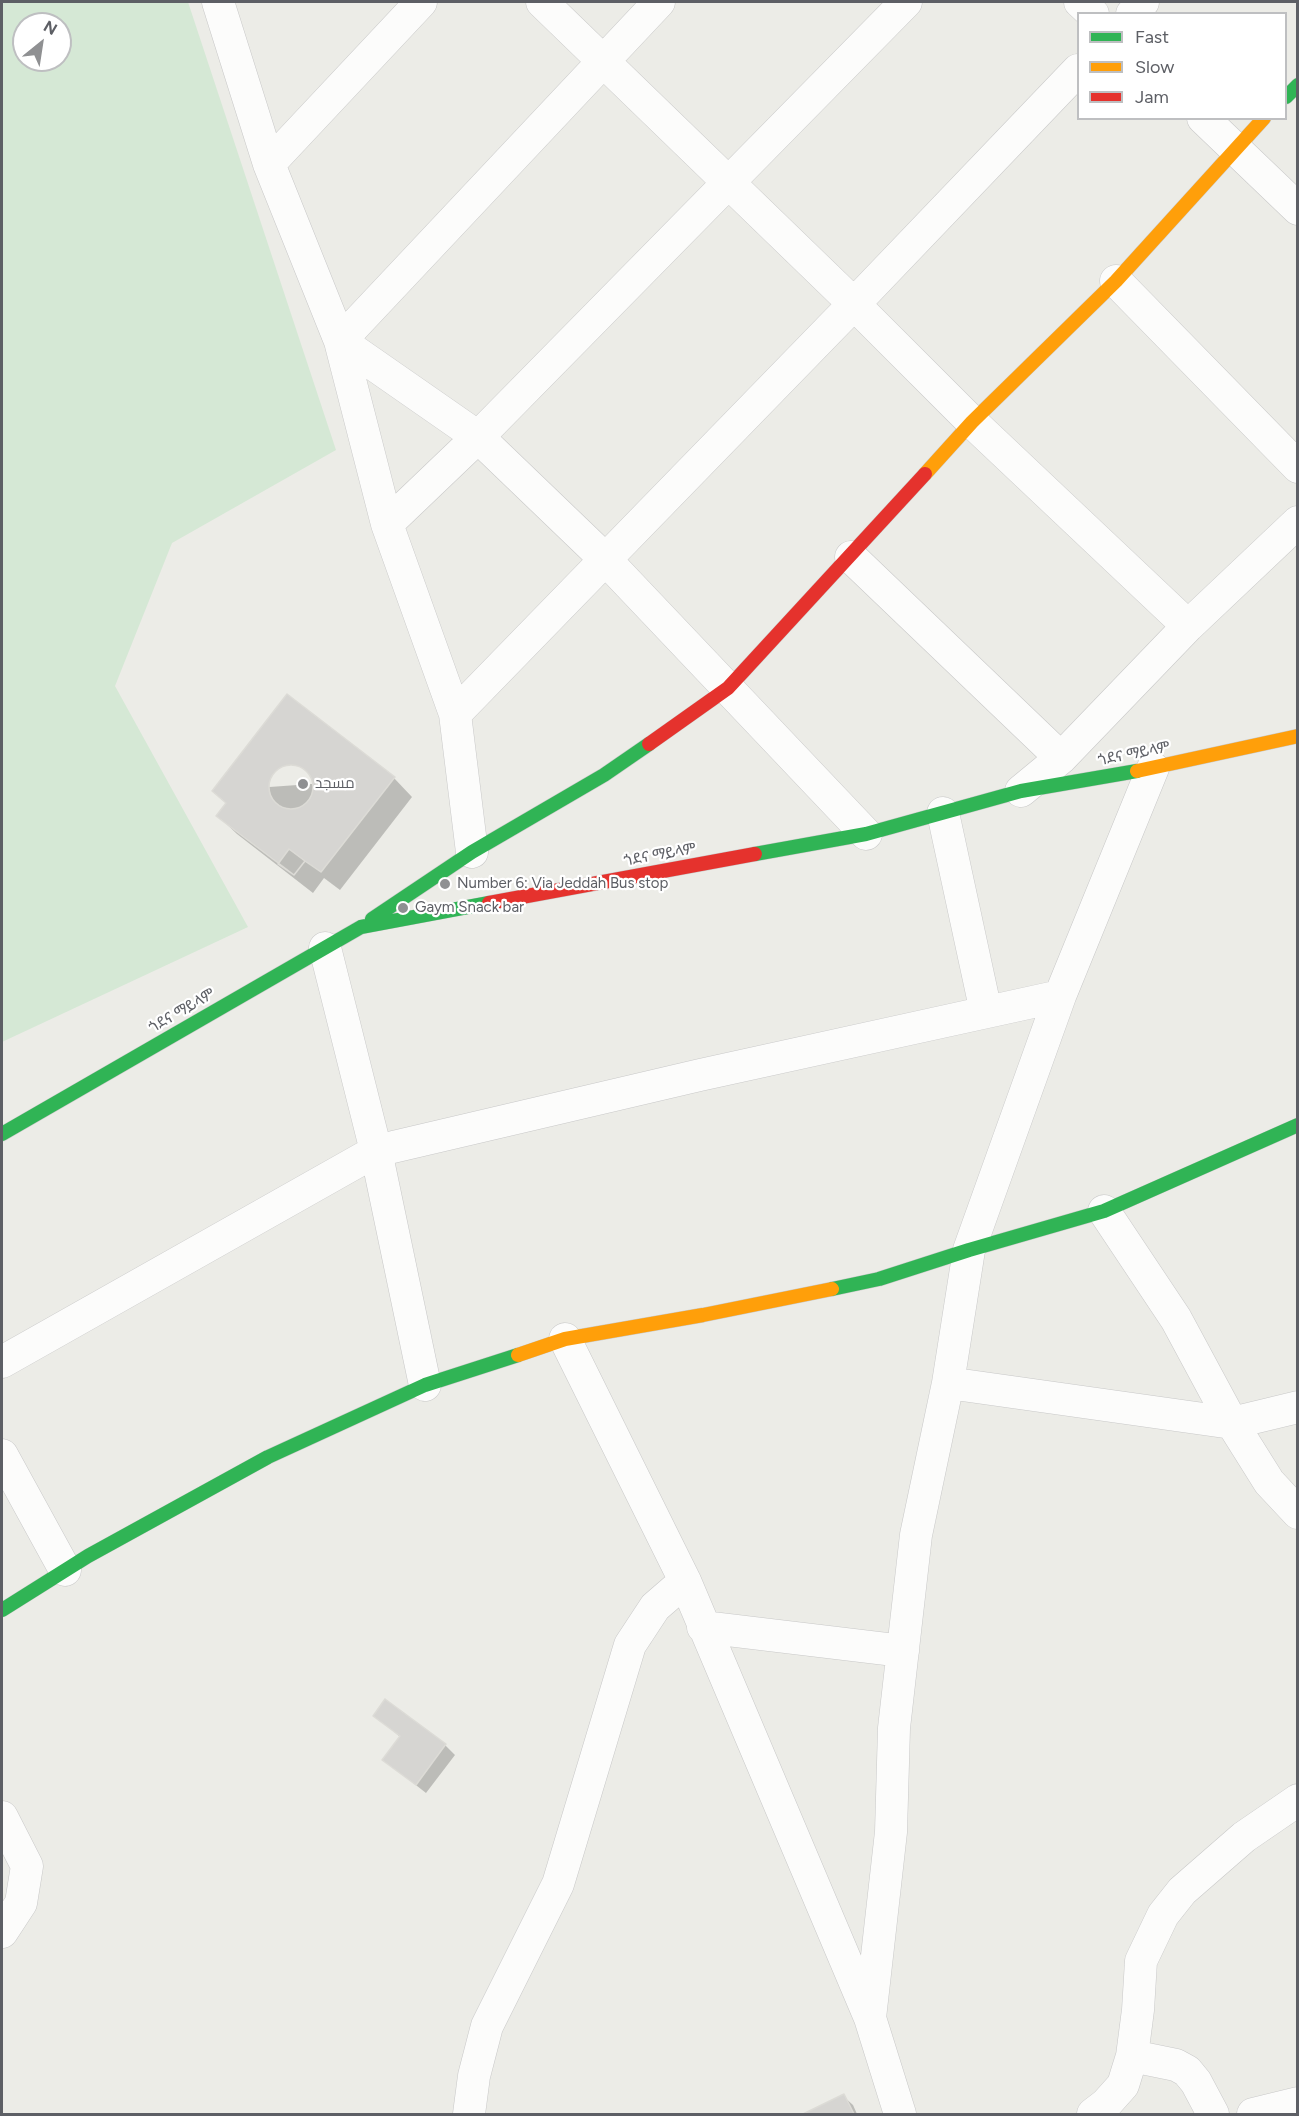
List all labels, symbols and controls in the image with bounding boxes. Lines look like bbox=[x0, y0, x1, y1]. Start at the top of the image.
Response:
north arrow bbox=[12, 12, 72, 72]
legend bbox=[1077, 12, 1287, 120]
text: N bbox=[40, 16, 60, 39]
text: Fast bbox=[1135, 26, 1169, 48]
text: Slow bbox=[1135, 56, 1174, 78]
text: Jam bbox=[1135, 86, 1169, 108]
street label: ጎደና ማይላም bbox=[1097, 738, 1171, 770]
place label: مسجد bbox=[315, 775, 355, 793]
marker: مسجد bbox=[296, 777, 310, 791]
street label: ጎደና ማይላም bbox=[623, 840, 697, 870]
place label: Number 6: Via Jeddah Bus stop bbox=[457, 875, 668, 893]
marker: Number 6: Via Jeddah Bus stop bbox=[438, 877, 452, 891]
place label: Gaym Snack bar bbox=[415, 899, 524, 917]
marker: Gaym Snack bar bbox=[396, 901, 410, 915]
street label: ጎደና ማይላም bbox=[146, 985, 218, 1037]

